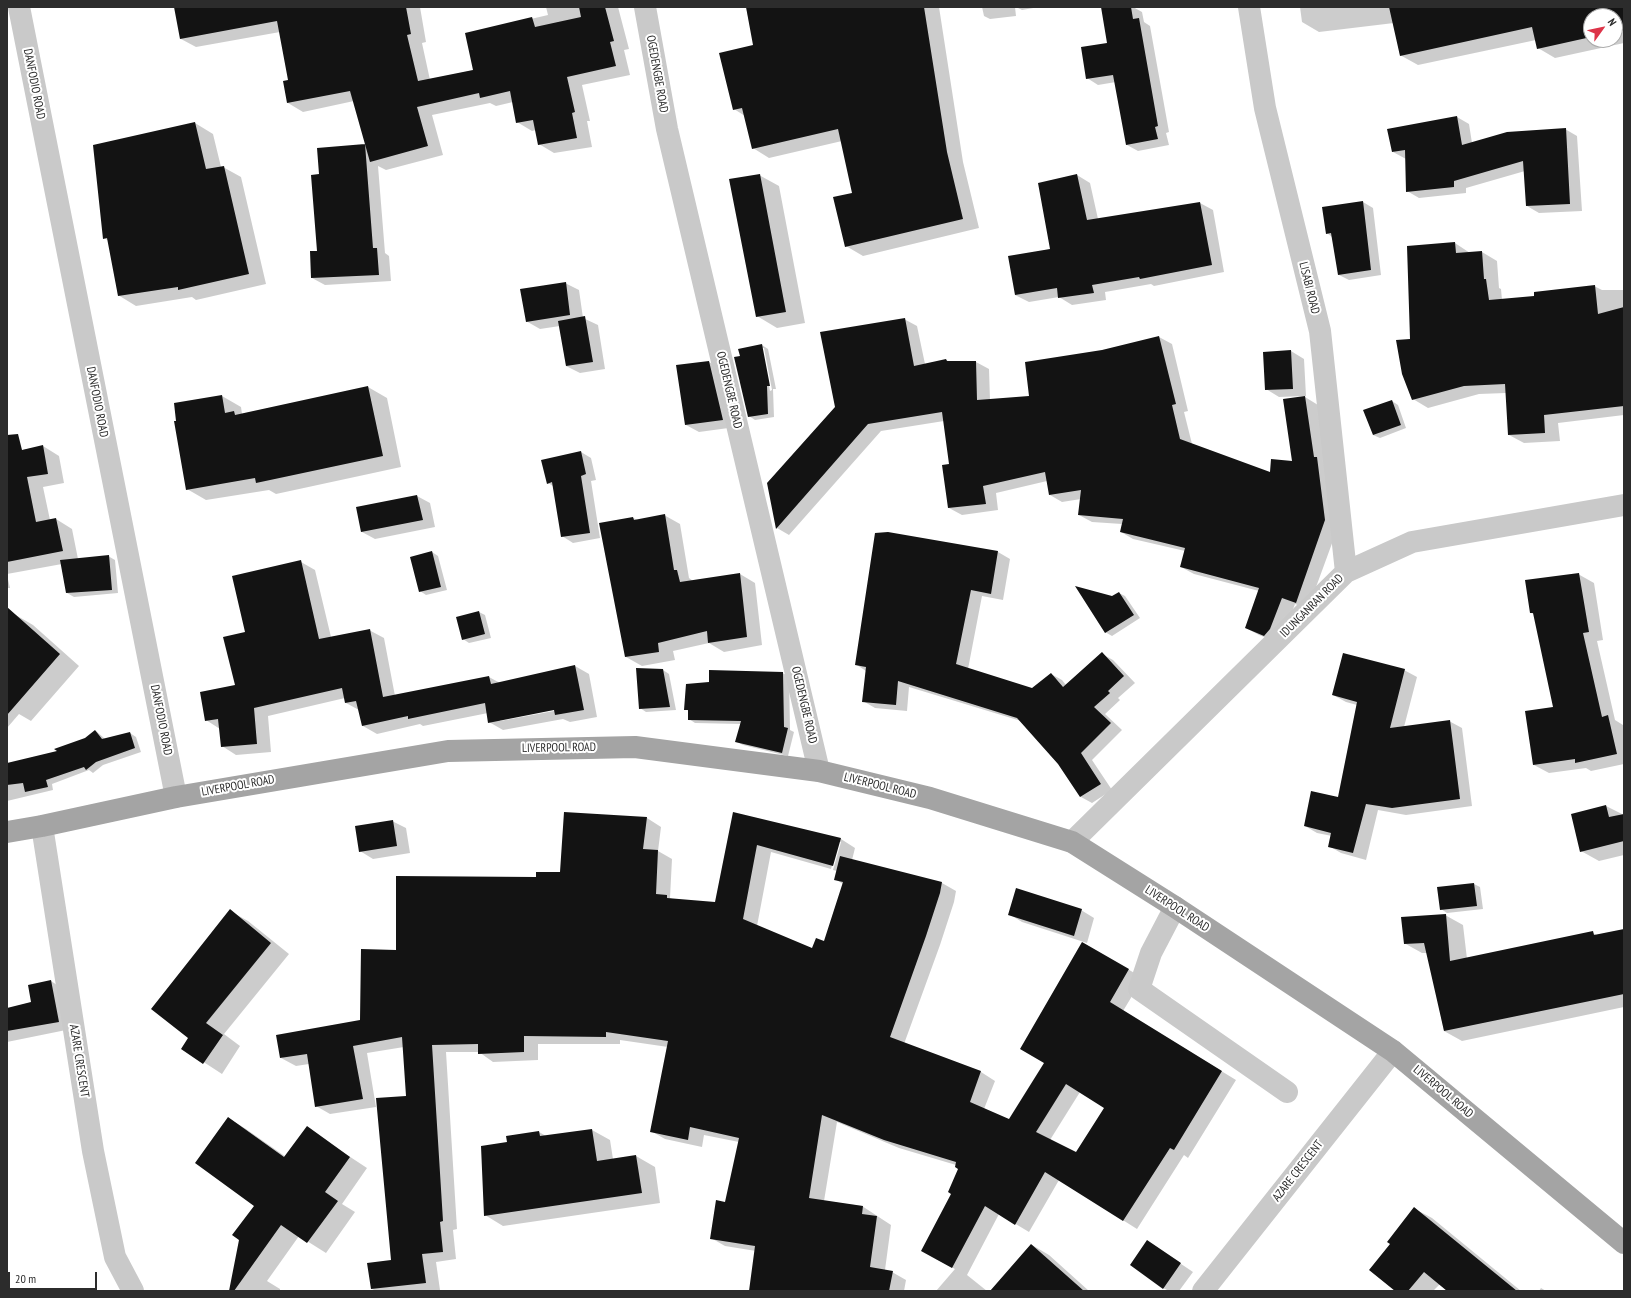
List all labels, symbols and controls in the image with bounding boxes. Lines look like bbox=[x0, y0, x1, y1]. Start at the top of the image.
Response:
north arrow bbox=[1583, 8, 1623, 48]
text: N bbox=[1605, 16, 1620, 28]
street label: OGEDENGBE ROAD bbox=[643, 34, 671, 114]
street label: DANFODIO ROAD bbox=[20, 47, 48, 121]
street label: LISABI ROAD bbox=[1296, 260, 1322, 316]
street label: OGEDENGBE ROAD bbox=[713, 350, 745, 430]
street label: DANFODIO ROAD bbox=[83, 365, 111, 439]
street label: IDUNGANRAN ROAD bbox=[1277, 571, 1347, 641]
street label: OGEDENGBE ROAD bbox=[788, 665, 820, 745]
street label: DANFODIO ROAD bbox=[147, 683, 175, 757]
street label: LIVERPOOL ROAD bbox=[522, 740, 596, 756]
street label: LIVERPOOL ROAD bbox=[842, 770, 918, 802]
street label: LIVERPOOL ROAD bbox=[200, 772, 276, 800]
street label: LIVERPOOL ROAD bbox=[1142, 883, 1212, 935]
street label: AZARE CRESCENT bbox=[66, 1023, 92, 1099]
street label: LIVERPOOL ROAD bbox=[1410, 1063, 1476, 1121]
street label: AZARE CRESCENT bbox=[1270, 1138, 1326, 1204]
scale bar bbox=[10, 1264, 99, 1290]
text: 20 m bbox=[15, 1271, 36, 1286]

